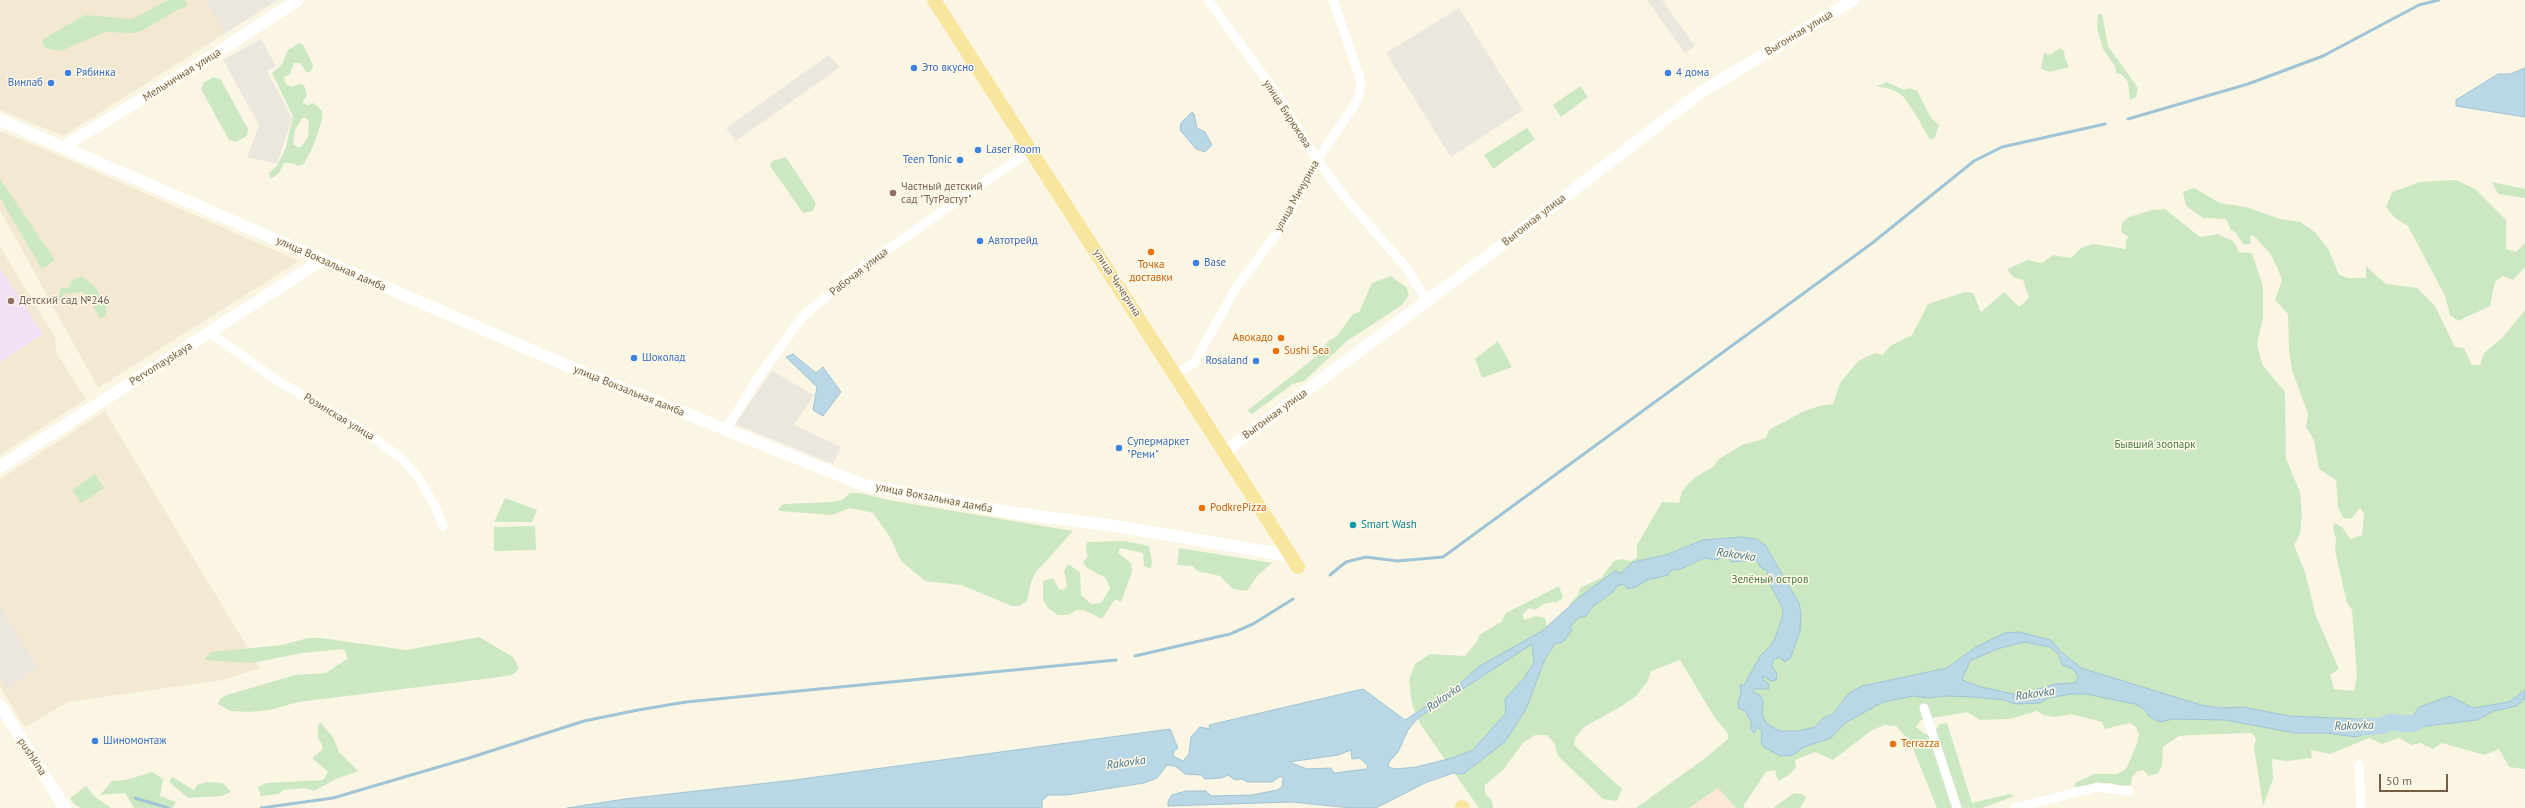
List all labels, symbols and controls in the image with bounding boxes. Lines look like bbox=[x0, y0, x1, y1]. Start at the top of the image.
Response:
street label: Выгонная улица bbox=[1763, 8, 1835, 58]
street label: Мельничная улица bbox=[141, 46, 223, 104]
place label: Это вкусно bbox=[922, 61, 974, 75]
marker: Это вкусно bbox=[909, 63, 919, 73]
place label: Рябинка bbox=[76, 66, 116, 80]
place label: 4 дома bbox=[1676, 66, 1709, 80]
marker: Рябинка bbox=[63, 68, 73, 78]
marker: 4 дома bbox=[1663, 68, 1673, 78]
place label: Винлаб bbox=[8, 76, 43, 90]
street label: улица Бирюкова bbox=[1260, 77, 1314, 151]
marker: Винлаб bbox=[46, 78, 56, 88]
place label: Laser Room bbox=[986, 143, 1041, 157]
marker: Laser Room bbox=[973, 145, 983, 155]
place label: Teen Tonic bbox=[903, 153, 952, 167]
marker: Teen Tonic bbox=[955, 155, 965, 165]
street label: улица Мичурина bbox=[1272, 158, 1322, 234]
place label: Частный детский сад "ТутРастут" bbox=[901, 180, 982, 206]
marker: Частный детский сад "ТутРастут" bbox=[888, 188, 898, 198]
street label: Выгонная улица bbox=[1500, 191, 1568, 249]
street label: улица Вокзальная дамба bbox=[274, 234, 388, 294]
place label: Автотрейд bbox=[988, 234, 1038, 248]
marker: Автотрейд bbox=[975, 236, 985, 246]
street label: Рабочая улица bbox=[827, 245, 891, 299]
street label: улица Чичерина bbox=[1090, 247, 1144, 319]
marker: Точка доставки bbox=[1146, 247, 1156, 257]
place label: Base bbox=[1204, 256, 1226, 270]
place label: Точка доставки bbox=[1129, 258, 1173, 284]
marker: Base bbox=[1191, 258, 1201, 268]
place label: Детский сад №246 bbox=[19, 294, 110, 308]
marker: Детский сад №246 bbox=[6, 296, 16, 306]
place label: Авокадо bbox=[1233, 331, 1273, 345]
marker: Авокадо bbox=[1276, 333, 1286, 343]
street label: Pervomayskaya bbox=[127, 339, 195, 389]
place label: Sushi Sea bbox=[1284, 344, 1329, 358]
marker: Sushi Sea bbox=[1271, 346, 1281, 356]
place label: Шоколад bbox=[642, 351, 685, 365]
marker: Шоколад bbox=[629, 353, 639, 363]
place label: Rosaland bbox=[1205, 354, 1248, 368]
marker: Rosaland bbox=[1251, 356, 1261, 366]
street label: улица Вокзальная дамба bbox=[571, 363, 687, 419]
street label: Выгонная улица bbox=[1240, 386, 1310, 442]
street label: Розинская улица bbox=[301, 391, 377, 443]
place label: Супермаркет "Реми" bbox=[1127, 435, 1189, 461]
park label: Бывший зоопарк bbox=[2114, 438, 2196, 452]
marker: Супермаркет "Реми" bbox=[1114, 443, 1124, 453]
street label: улица Вокзальная дамба bbox=[874, 480, 994, 516]
place label: PodkrePizza bbox=[1210, 501, 1267, 515]
marker: PodkrePizza bbox=[1197, 503, 1207, 513]
place label: Smart Wash bbox=[1361, 518, 1417, 532]
marker: Smart Wash bbox=[1348, 520, 1358, 530]
water label: Rakovka bbox=[1716, 545, 1756, 565]
park label: Зелёный остров bbox=[1732, 573, 1808, 587]
water label: Rakovka bbox=[1424, 681, 1464, 715]
water label: Rakovka bbox=[2015, 684, 2055, 704]
water label: Rakovka bbox=[2334, 718, 2374, 734]
place label: Шиномонтаж bbox=[103, 734, 167, 748]
street label: pushkina bbox=[15, 736, 49, 778]
marker: Шиномонтаж bbox=[90, 736, 100, 746]
place label: Terrazza bbox=[1901, 737, 1940, 751]
marker: Terrazza bbox=[1888, 739, 1898, 749]
water label: Rakovka bbox=[1106, 753, 1146, 773]
scale bar bbox=[2381, 766, 2450, 792]
text: 50 m bbox=[2386, 773, 2412, 788]

